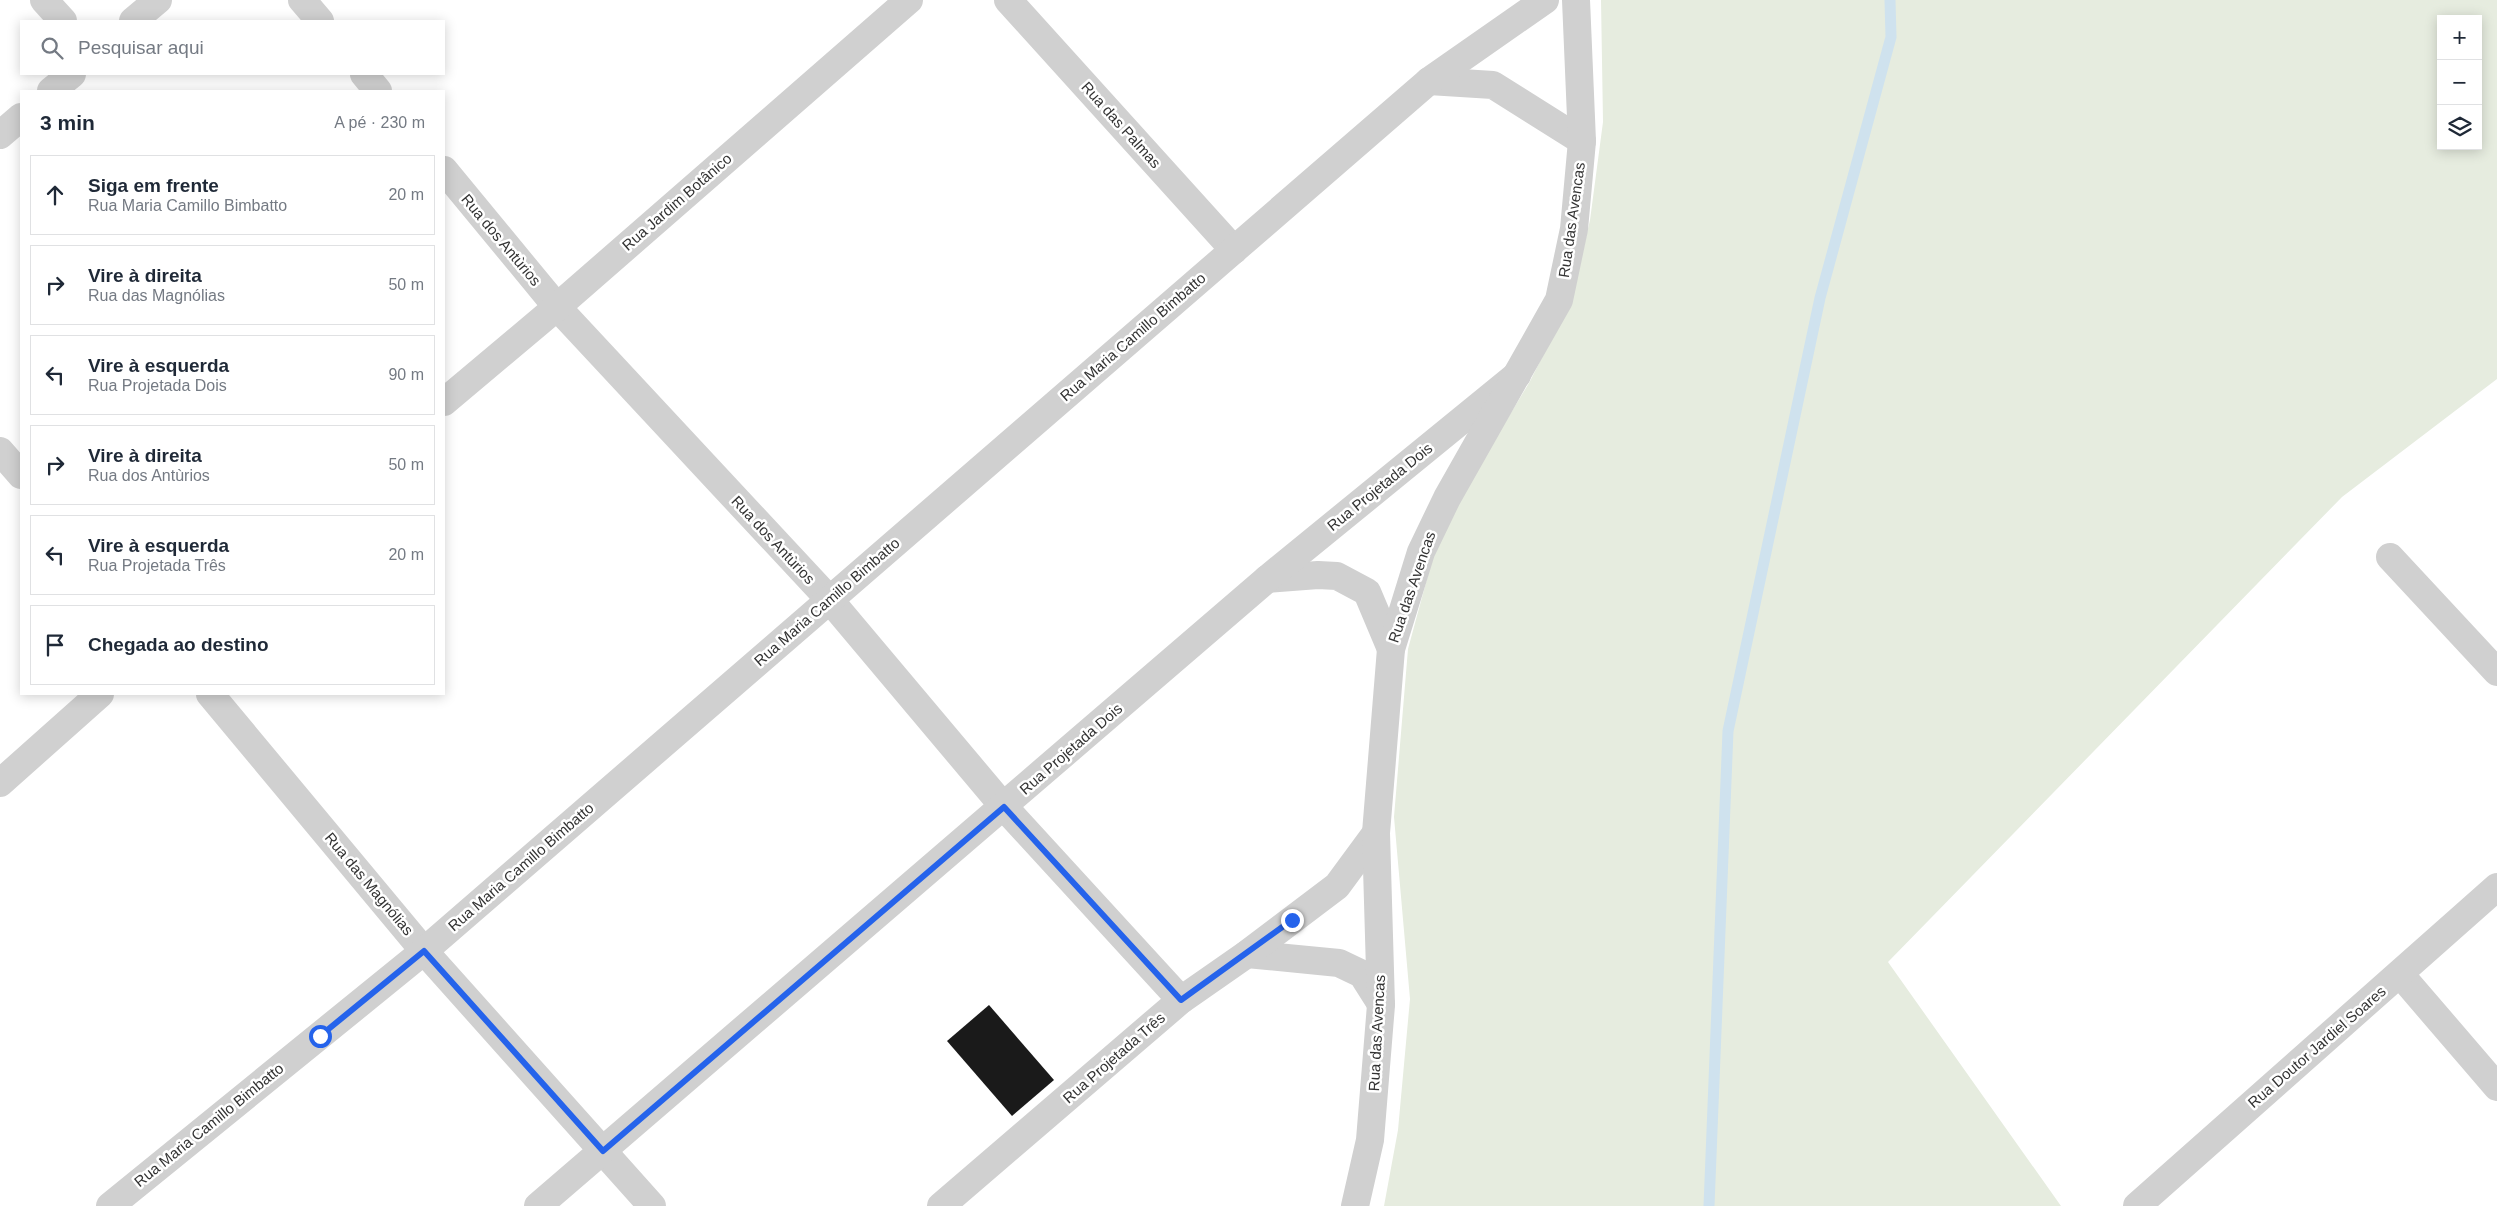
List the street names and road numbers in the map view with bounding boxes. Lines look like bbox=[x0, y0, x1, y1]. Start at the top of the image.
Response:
street label: Rua das Palmas bbox=[1078, 78, 1165, 171]
street label: Rua Jardim Botânico bbox=[619, 150, 735, 254]
street label: Rua das Avencas bbox=[1555, 161, 1588, 279]
street label: Rua dos Antùrios bbox=[458, 190, 545, 289]
street label: Rua Maria Camillo Bimbatto bbox=[1057, 269, 1209, 404]
street label: Rua Projetada Dois bbox=[1324, 439, 1436, 534]
street label: Rua dos Antùrios bbox=[728, 492, 819, 587]
street label: Rua das Avencas bbox=[1385, 529, 1439, 645]
street label: Rua Maria Camillo Bimbatto bbox=[751, 534, 903, 669]
street label: Rua Projetada Dois bbox=[1016, 700, 1125, 798]
street label: Rua Maria Camillo Bimbatto bbox=[445, 799, 597, 934]
street label: Rua das Magnólias bbox=[322, 829, 417, 938]
street label: Rua das Avencas bbox=[1365, 974, 1388, 1092]
street label: Rua Doutor Jardiel Soares bbox=[2244, 982, 2389, 1111]
street label: Rua Projetada Três bbox=[1059, 1009, 1168, 1106]
street label: Rua Maria Camillo Bimbatto bbox=[131, 1059, 287, 1190]

